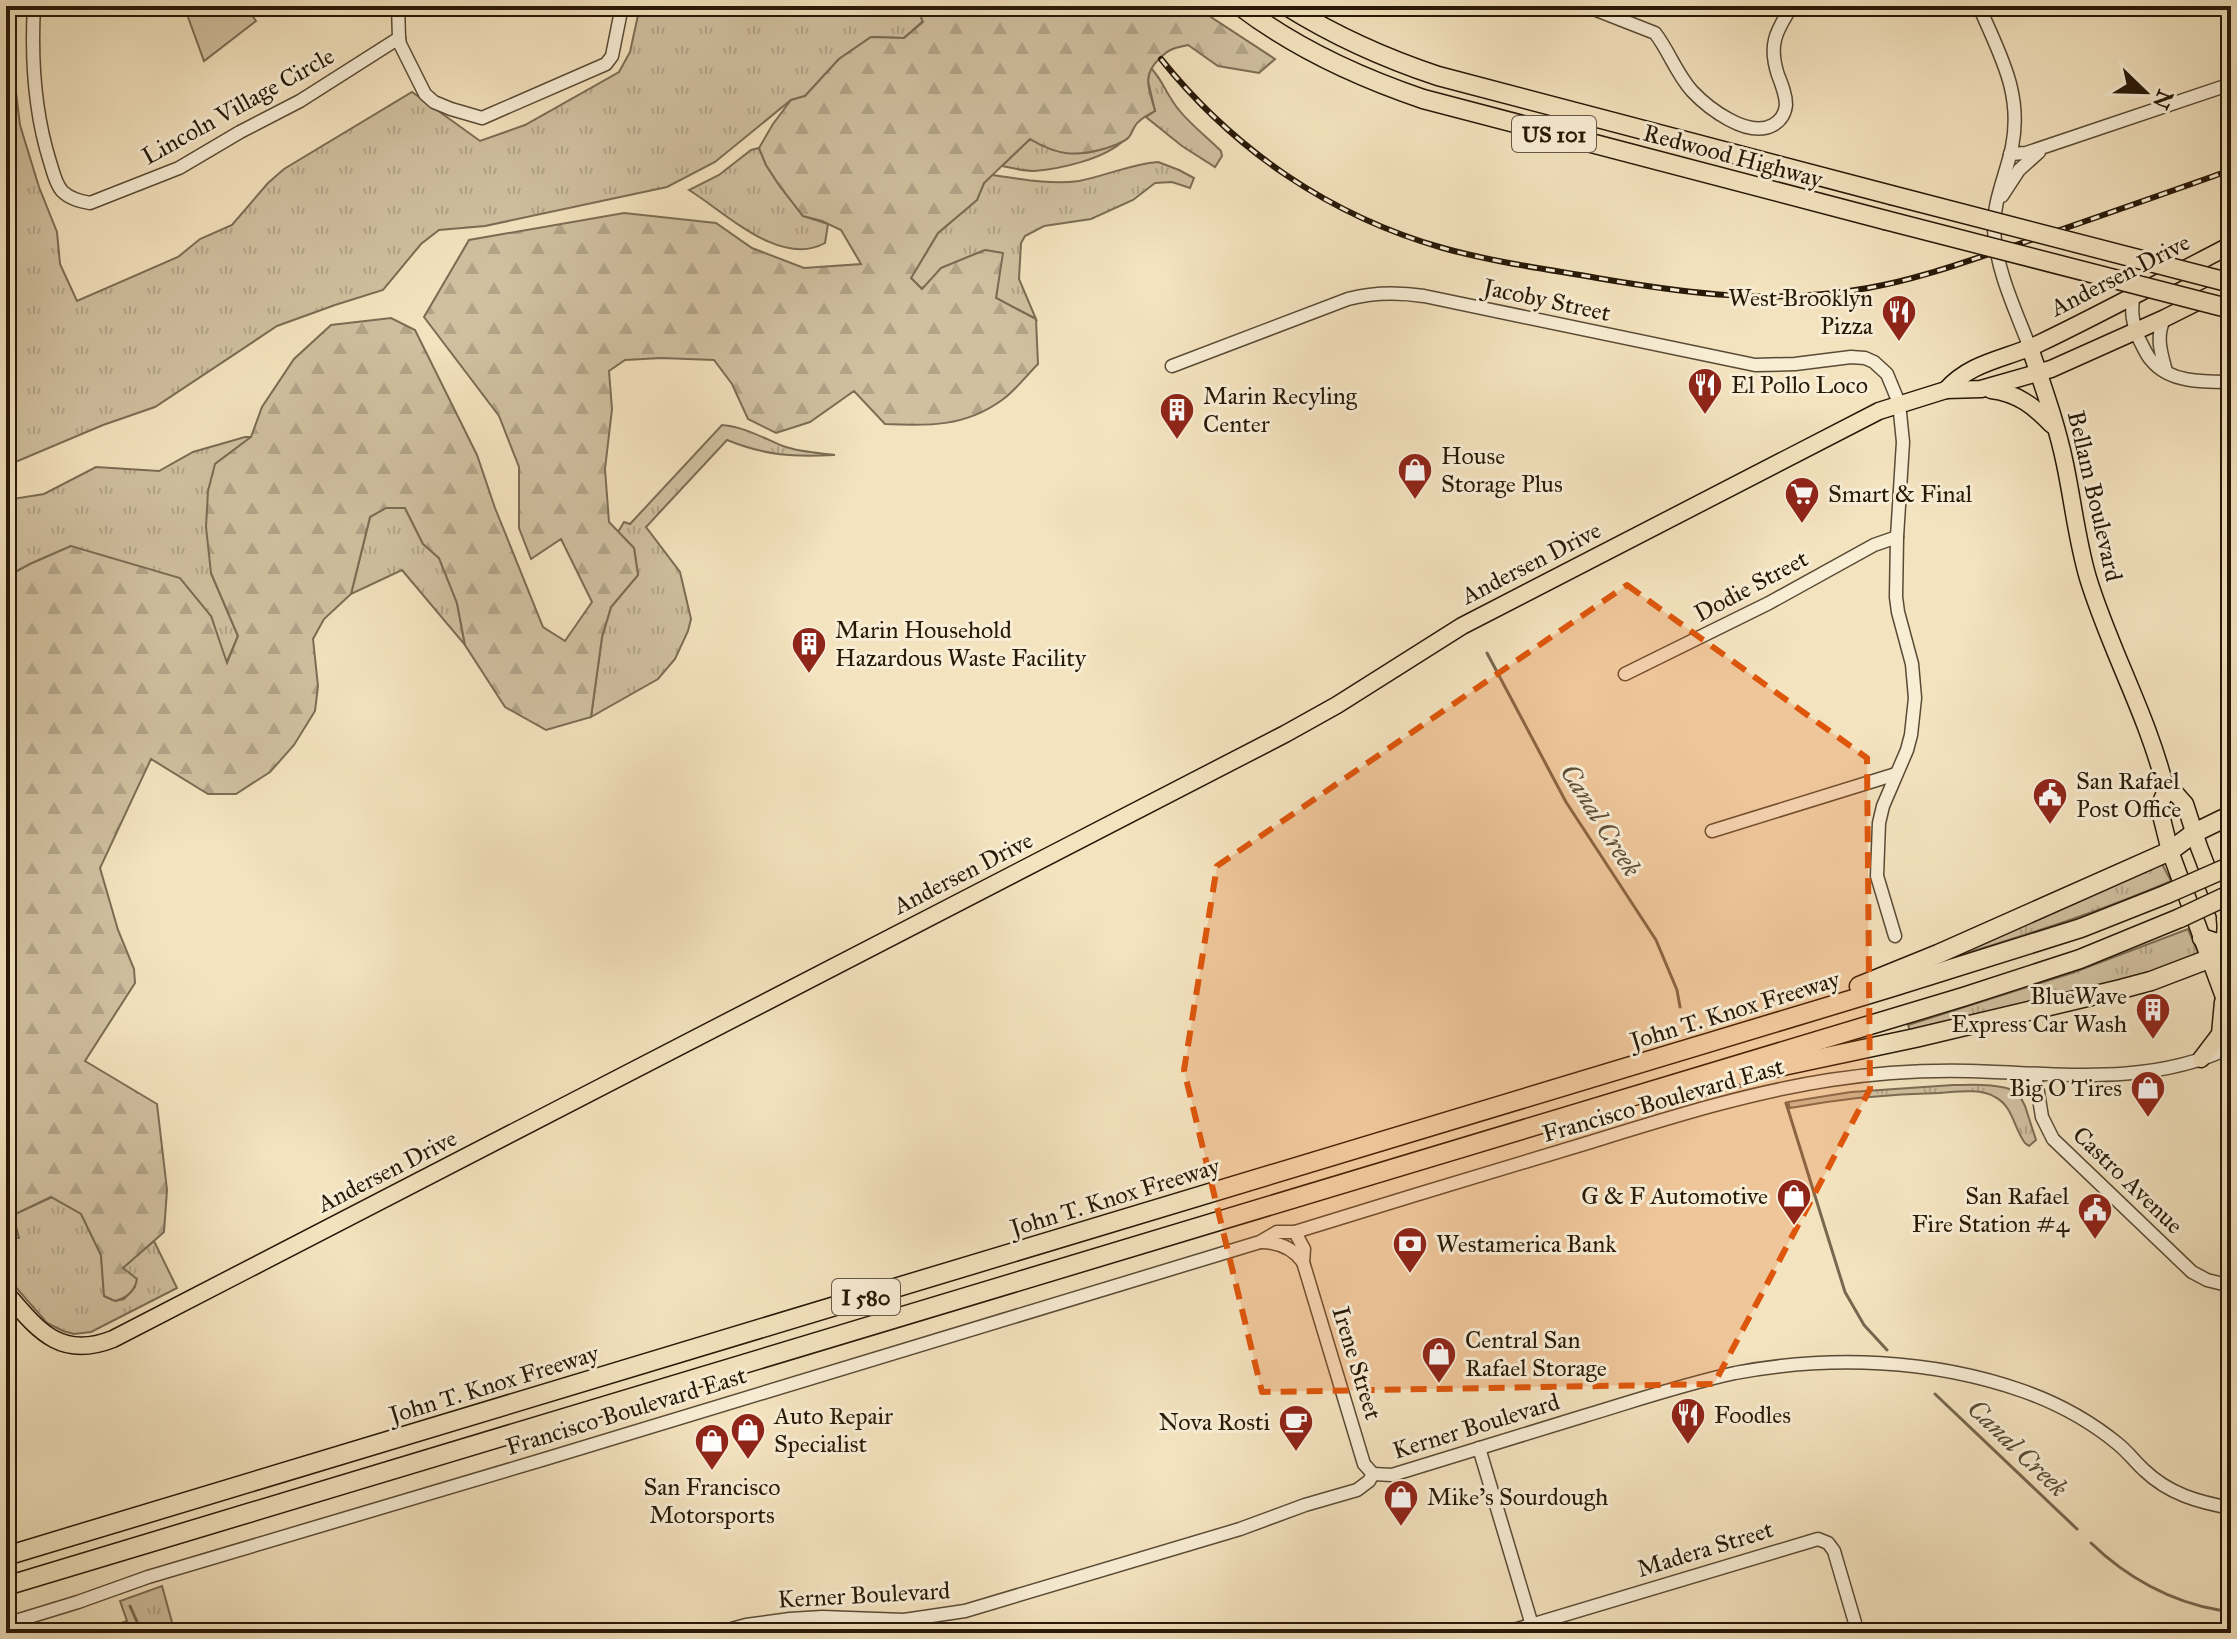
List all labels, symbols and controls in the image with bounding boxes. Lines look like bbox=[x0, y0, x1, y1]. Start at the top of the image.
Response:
street label: Lincoln Village Circle bbox=[137, 41, 339, 171]
north arrow bbox=[2105, 52, 2185, 132]
text: N bbox=[2147, 86, 2179, 114]
road number: US 101 bbox=[1512, 116, 1596, 152]
street label: Redwood Highway bbox=[1640, 118, 1827, 195]
street label: Andersen Drive bbox=[2044, 227, 2195, 323]
street label: Jacoby Street bbox=[1478, 271, 1614, 328]
place label: West Brooklyn Pizza bbox=[1728, 283, 1874, 341]
restaurant icon: West Brooklyn Pizza bbox=[1880, 293, 1918, 343]
restaurant icon: El Pollo Loco bbox=[1686, 366, 1724, 416]
place label: El Pollo Loco bbox=[1731, 370, 1868, 400]
place label: Marin Recyling Center bbox=[1203, 381, 1358, 439]
building icon: Marin Recyling Center bbox=[1158, 391, 1196, 441]
street label: Bellam Boulevard bbox=[2061, 408, 2129, 584]
place label: House Storage Plus bbox=[1441, 441, 1563, 499]
shop icon: House Storage Plus bbox=[1396, 451, 1434, 501]
supermarket icon: Smart & Final bbox=[1783, 475, 1821, 525]
place label: Smart & Final bbox=[1828, 479, 1973, 509]
street label: Andersen Drive bbox=[1455, 515, 1606, 611]
street label: Dodie Street bbox=[1689, 543, 1813, 628]
place label: Marin Household Hazardous Waste Facility bbox=[835, 615, 1087, 673]
building icon: Marin Household Hazardous Waste Facility bbox=[790, 625, 828, 675]
water label: Canal Creek bbox=[1554, 758, 1648, 883]
place label: San Rafael Post Office bbox=[2076, 766, 2181, 824]
public building icon: San Rafael Post Office bbox=[2031, 776, 2069, 826]
street label: Andersen Drive bbox=[887, 825, 1038, 921]
street label: John T. Knox Freeway bbox=[1624, 964, 1844, 1057]
place label: BlueWave Express Car Wash bbox=[1951, 981, 2127, 1039]
building icon: BlueWave Express Car Wash bbox=[2134, 991, 2172, 1041]
street label: Francisco Boulevard East bbox=[1539, 1051, 1788, 1149]
shop icon: Big O Tires bbox=[2129, 1069, 2167, 1119]
place label: Big O Tires bbox=[2009, 1073, 2122, 1103]
street label: Castro Avenue bbox=[2066, 1120, 2190, 1240]
street label: Andersen Drive bbox=[311, 1123, 462, 1219]
street label: John T. Knox Freeway bbox=[1004, 1151, 1224, 1244]
shop icon: G & F Automotive bbox=[1775, 1177, 1813, 1227]
place label: G & F Automotive bbox=[1581, 1181, 1768, 1211]
place label: San Rafael Fire Station #4 bbox=[1912, 1181, 2070, 1239]
public building icon: San Rafael Fire Station #4 bbox=[2076, 1191, 2114, 1241]
bank icon: Westamerica Bank bbox=[1391, 1225, 1429, 1275]
place label: Westamerica Bank bbox=[1436, 1229, 1617, 1259]
road number: I 580 bbox=[832, 1279, 900, 1315]
street label: Irene Street bbox=[1326, 1303, 1389, 1424]
place label: Central San Rafael Storage bbox=[1465, 1325, 1607, 1383]
shop icon: Central San Rafael Storage bbox=[1420, 1335, 1458, 1385]
street label: John T. Knox Freeway bbox=[383, 1338, 603, 1431]
street label: Francisco Boulevard East bbox=[502, 1360, 750, 1462]
street label: Kerner Boulevard bbox=[1389, 1386, 1563, 1466]
water label: Canal Creek bbox=[1961, 1392, 2075, 1504]
restaurant icon: Foodles bbox=[1669, 1396, 1707, 1446]
place label: Foodles bbox=[1714, 1400, 1791, 1430]
place label: Auto Repair Specialist bbox=[773, 1401, 893, 1459]
cafe icon: Nova Rosti bbox=[1277, 1403, 1315, 1453]
place label: Nova Rosti bbox=[1158, 1407, 1270, 1437]
shop icon: Auto Repair Specialist bbox=[729, 1411, 767, 1461]
shop icon: San Francisco Motorsports bbox=[693, 1422, 731, 1472]
place label: San Francisco Motorsports bbox=[643, 1472, 781, 1530]
shop icon: Mike's Sourdough bbox=[1382, 1478, 1420, 1528]
place label: Mike's Sourdough bbox=[1427, 1482, 1608, 1512]
street label: Madera Street bbox=[1633, 1514, 1777, 1584]
street label: Kerner Boulevard bbox=[777, 1576, 951, 1614]

